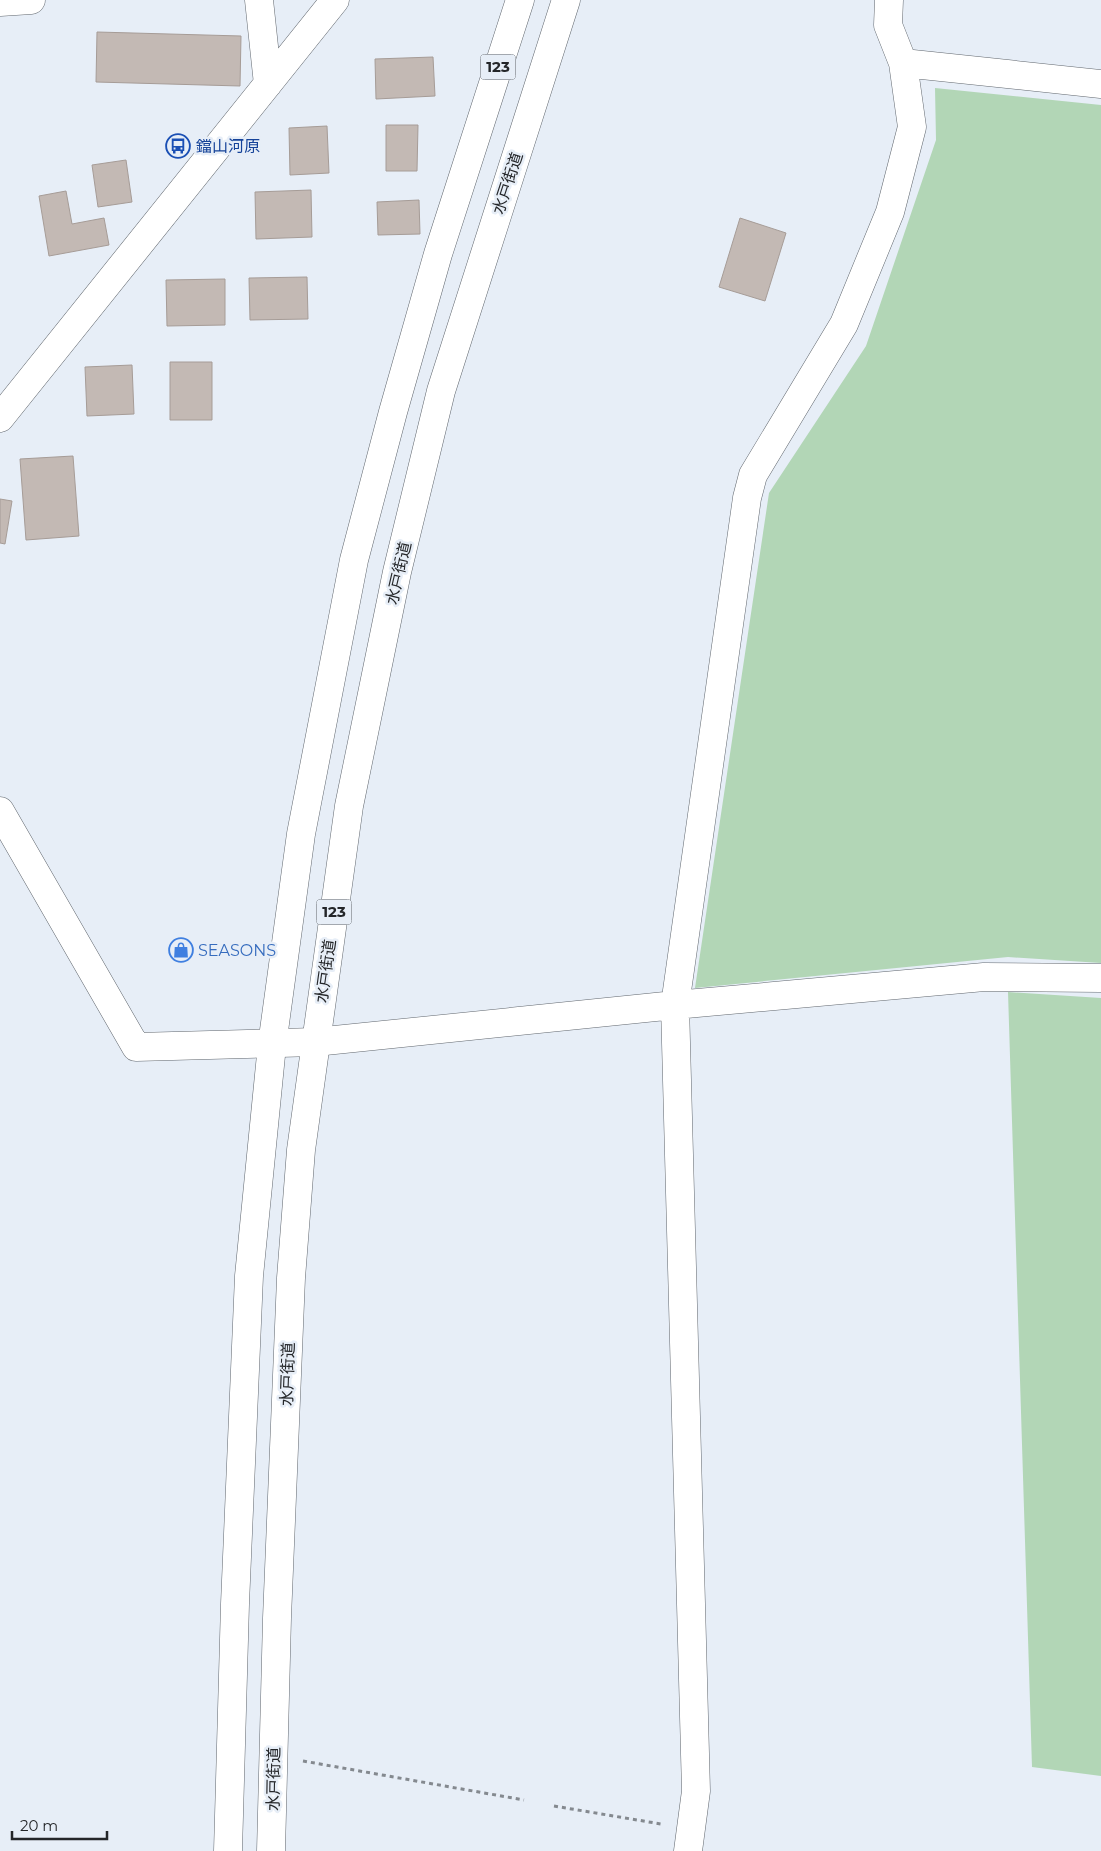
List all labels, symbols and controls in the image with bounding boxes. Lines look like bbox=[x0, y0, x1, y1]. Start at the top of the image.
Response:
road number: 123 bbox=[480, 54, 516, 80]
bus stop icon: 鐺山河原 bbox=[165, 133, 191, 159]
place label: 鐺山河原 bbox=[196, 137, 260, 156]
street label: 水戸街道 bbox=[489, 150, 526, 217]
street label: 水戸街道 bbox=[382, 540, 415, 606]
road number: 123 bbox=[316, 900, 352, 924]
shop icon: SEASONS bbox=[168, 937, 194, 963]
street label: 水戸街道 bbox=[312, 938, 339, 1004]
place label: SEASONS bbox=[198, 941, 276, 960]
street label: 水戸街道 bbox=[277, 1342, 298, 1406]
street label: 水戸街道 bbox=[263, 1747, 284, 1811]
scale bar bbox=[12, 1808, 108, 1840]
text: 20 m bbox=[20, 1816, 58, 1835]

